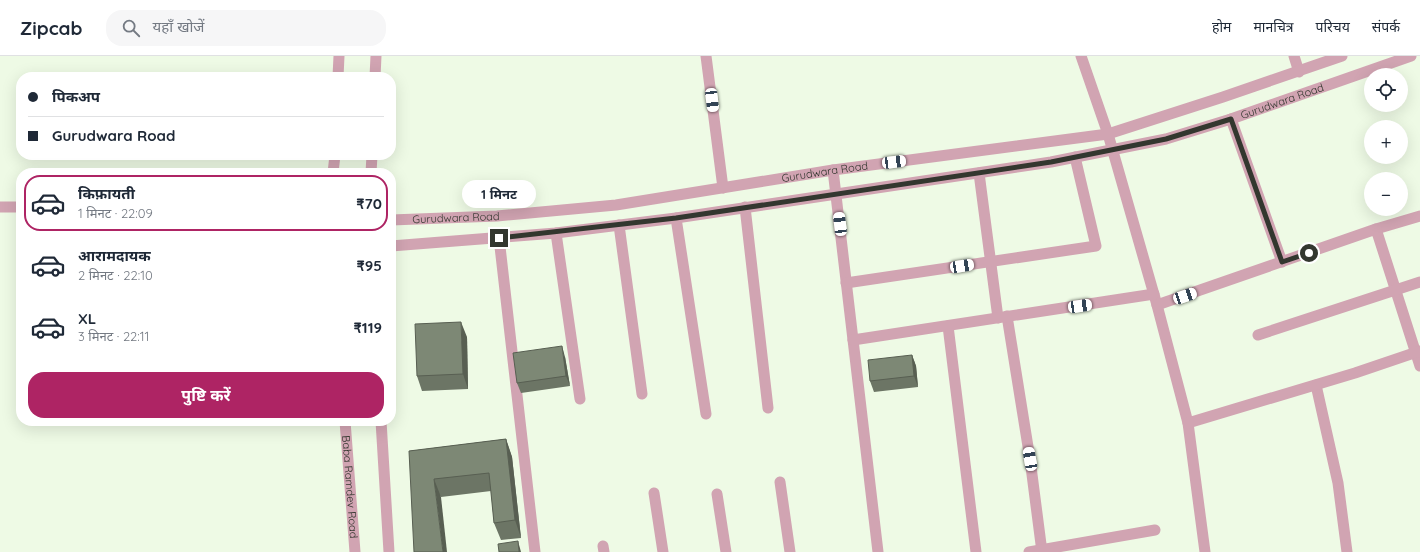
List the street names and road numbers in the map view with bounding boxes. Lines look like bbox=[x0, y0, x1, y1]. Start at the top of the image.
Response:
street label: Gurudwara Road bbox=[1239, 80, 1326, 122]
street label: Gurudwara Road bbox=[781, 158, 869, 185]
street label: Gurudwara Road bbox=[412, 209, 500, 226]
street label: Baba Ramdev Road bbox=[339, 435, 361, 539]

